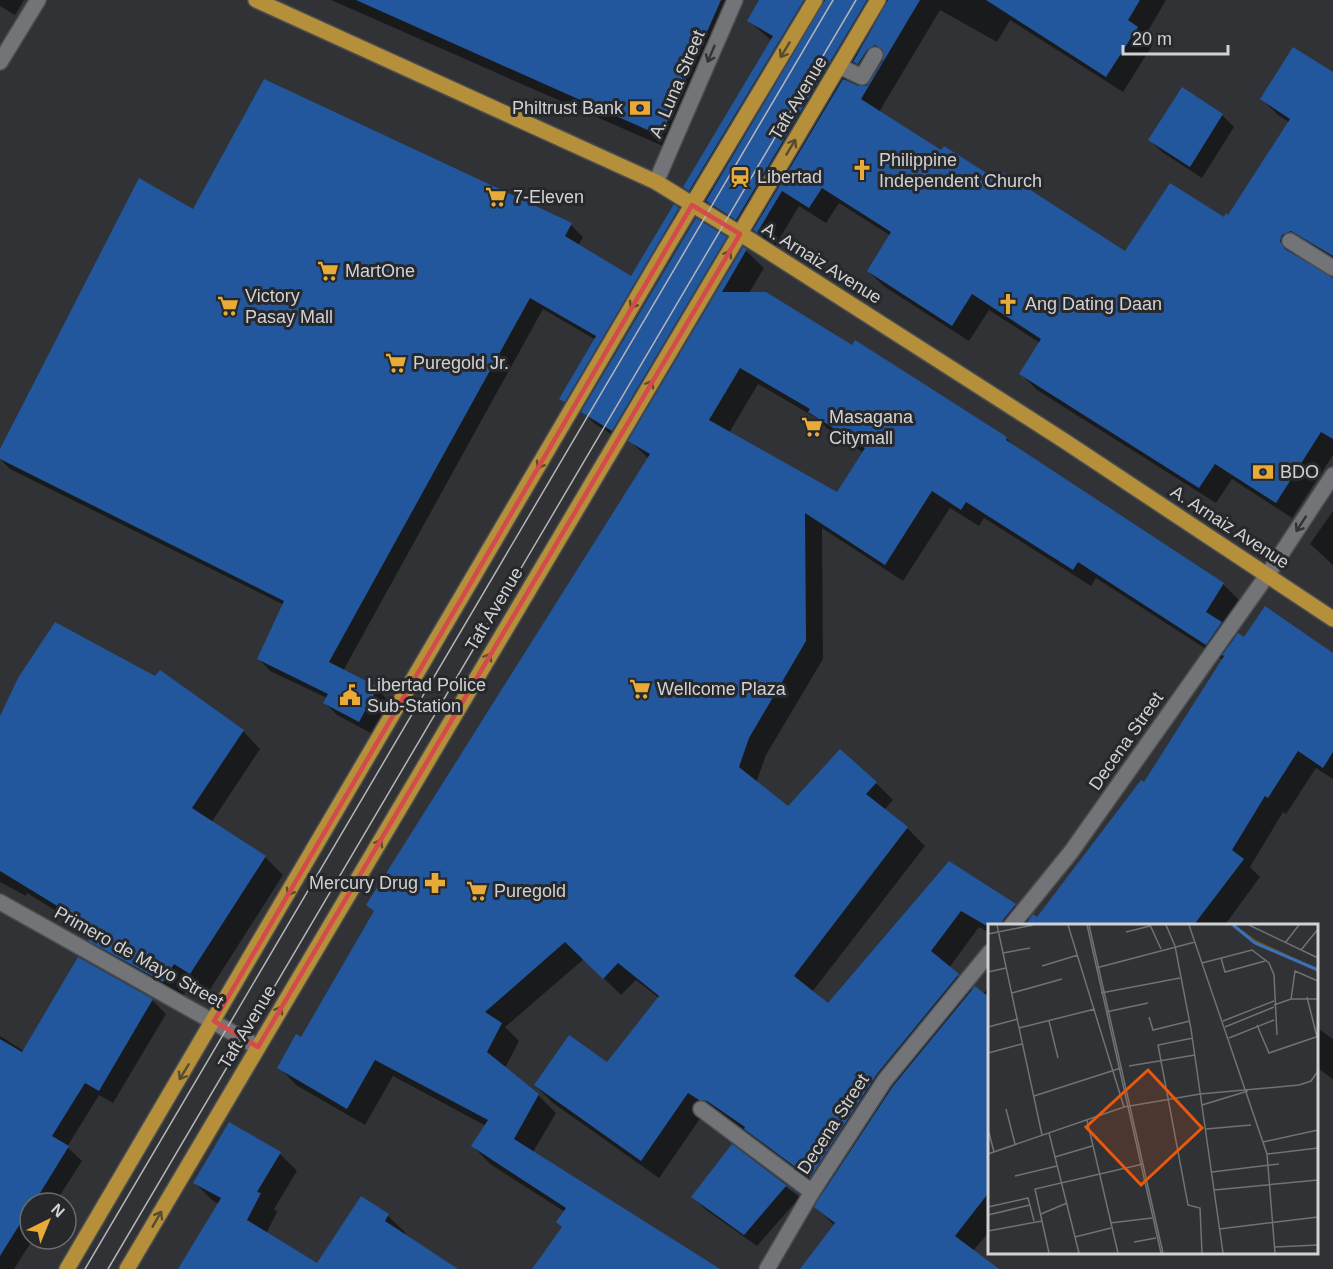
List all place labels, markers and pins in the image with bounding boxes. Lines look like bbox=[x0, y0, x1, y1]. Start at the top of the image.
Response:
bank icon: Philtrust Bank bbox=[628, 96, 652, 120]
place label: Philtrust Bank bbox=[512, 98, 624, 118]
place label: Philippine Independent Church bbox=[879, 150, 1042, 191]
church icon: Philippine Independent Church bbox=[850, 158, 874, 182]
station icon: Libertad bbox=[728, 165, 752, 189]
place label: Libertad bbox=[757, 167, 822, 187]
supermarket icon: 7-Eleven bbox=[484, 185, 508, 209]
place label: 7-Eleven bbox=[513, 187, 584, 207]
supermarket icon: MartOne bbox=[316, 259, 340, 283]
place label: MartOne bbox=[345, 261, 415, 281]
place label: Victory Pasay Mall bbox=[245, 286, 333, 327]
church icon: Ang Dating Daan bbox=[996, 292, 1020, 316]
supermarket icon: Victory Pasay Mall bbox=[216, 294, 240, 318]
place label: Ang Dating Daan bbox=[1025, 294, 1162, 314]
supermarket icon: Puregold Jr. bbox=[384, 351, 408, 375]
place label: Puregold Jr. bbox=[413, 353, 509, 373]
place label: Masagana Citymall bbox=[829, 407, 914, 448]
supermarket icon: Masagana Citymall bbox=[800, 415, 824, 439]
bank icon: BDO bbox=[1251, 460, 1275, 484]
place label: BDO bbox=[1280, 462, 1319, 482]
place label: Libertad Police Sub-Station bbox=[367, 675, 486, 716]
supermarket icon: Wellcome Plaza bbox=[628, 677, 652, 701]
place label: Wellcome Plaza bbox=[657, 679, 787, 699]
public building icon: Libertad Police Sub-Station bbox=[338, 683, 362, 707]
pharmacy icon: Mercury Drug bbox=[423, 871, 447, 895]
place label: Mercury Drug bbox=[309, 873, 418, 893]
supermarket icon: Puregold bbox=[465, 879, 489, 903]
place label: Puregold bbox=[494, 881, 566, 901]

